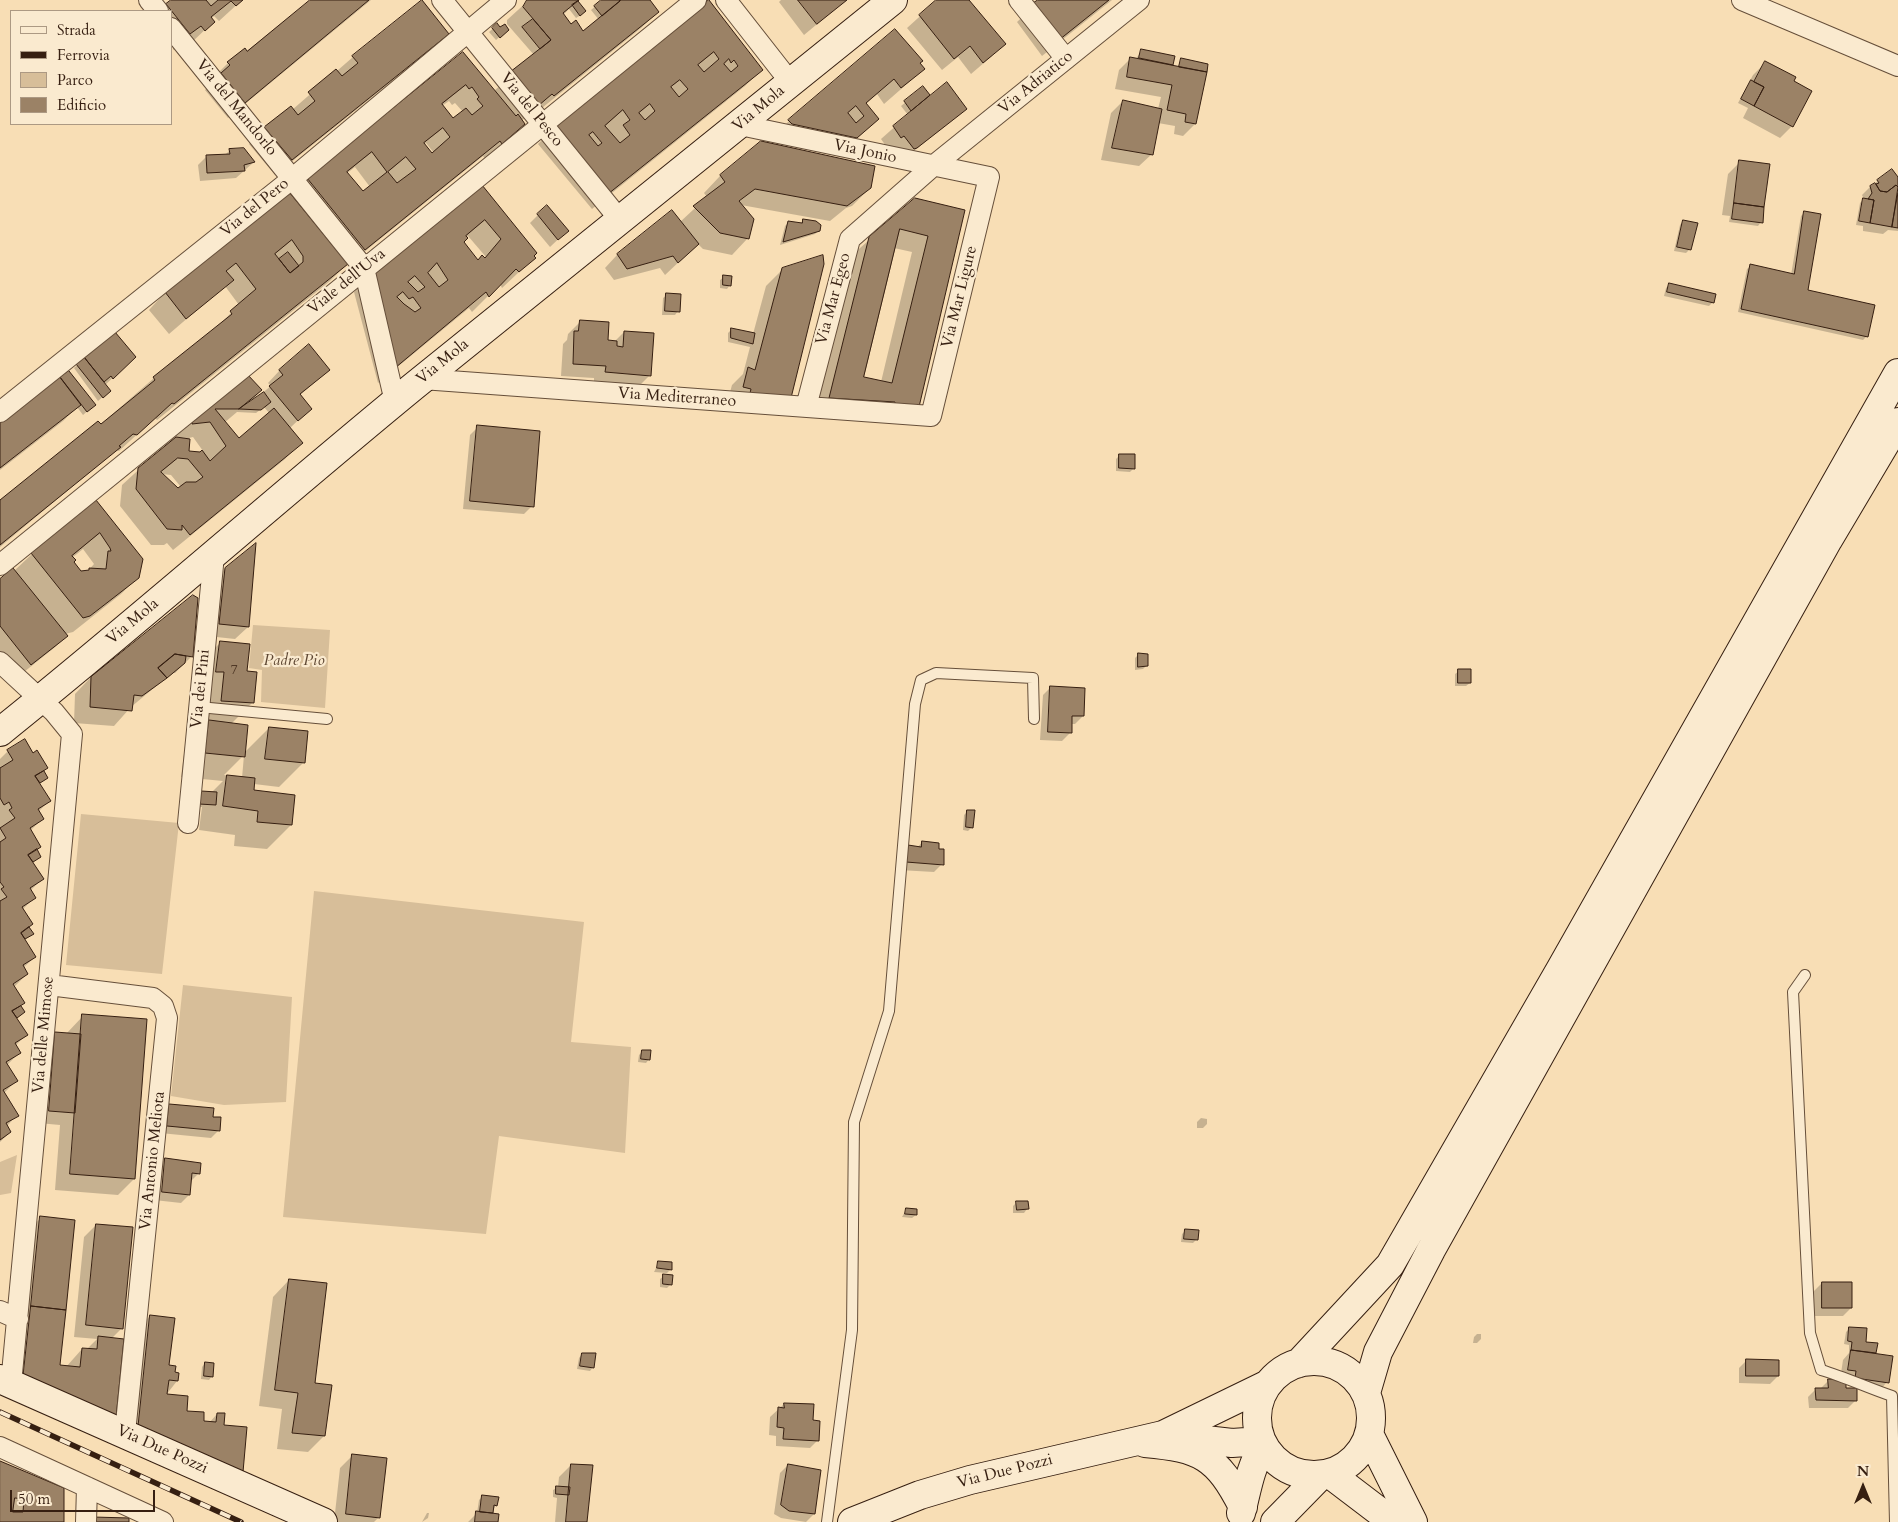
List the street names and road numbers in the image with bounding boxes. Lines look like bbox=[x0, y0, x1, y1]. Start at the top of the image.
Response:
street label: Via Adriatico bbox=[995, 47, 1077, 119]
street label: Via del Mandorlo bbox=[191, 56, 281, 160]
street label: Via del Pesco bbox=[495, 69, 567, 151]
street label: Via Mola bbox=[729, 82, 789, 136]
street label: Via Jonio bbox=[832, 136, 898, 168]
street label: Via del Pero bbox=[217, 174, 293, 242]
street label: Via Mar Ligure bbox=[938, 244, 982, 350]
street label: Viale dell'Uva bbox=[304, 245, 390, 319]
street label: Via Mar Egeo bbox=[813, 251, 855, 347]
street label: Via Mola bbox=[413, 335, 473, 389]
street label: Via Mediterraneo bbox=[617, 384, 737, 412]
street label: Via Mola bbox=[103, 595, 163, 649]
street label: Via dei Pini bbox=[187, 648, 215, 730]
street label: Via delle Mimose bbox=[29, 976, 59, 1094]
street label: Via Antonio Meliota bbox=[136, 1091, 170, 1231]
street label: Via Due Pozzi bbox=[113, 1421, 211, 1479]
street label: Via Due Pozzi bbox=[955, 1451, 1055, 1493]

